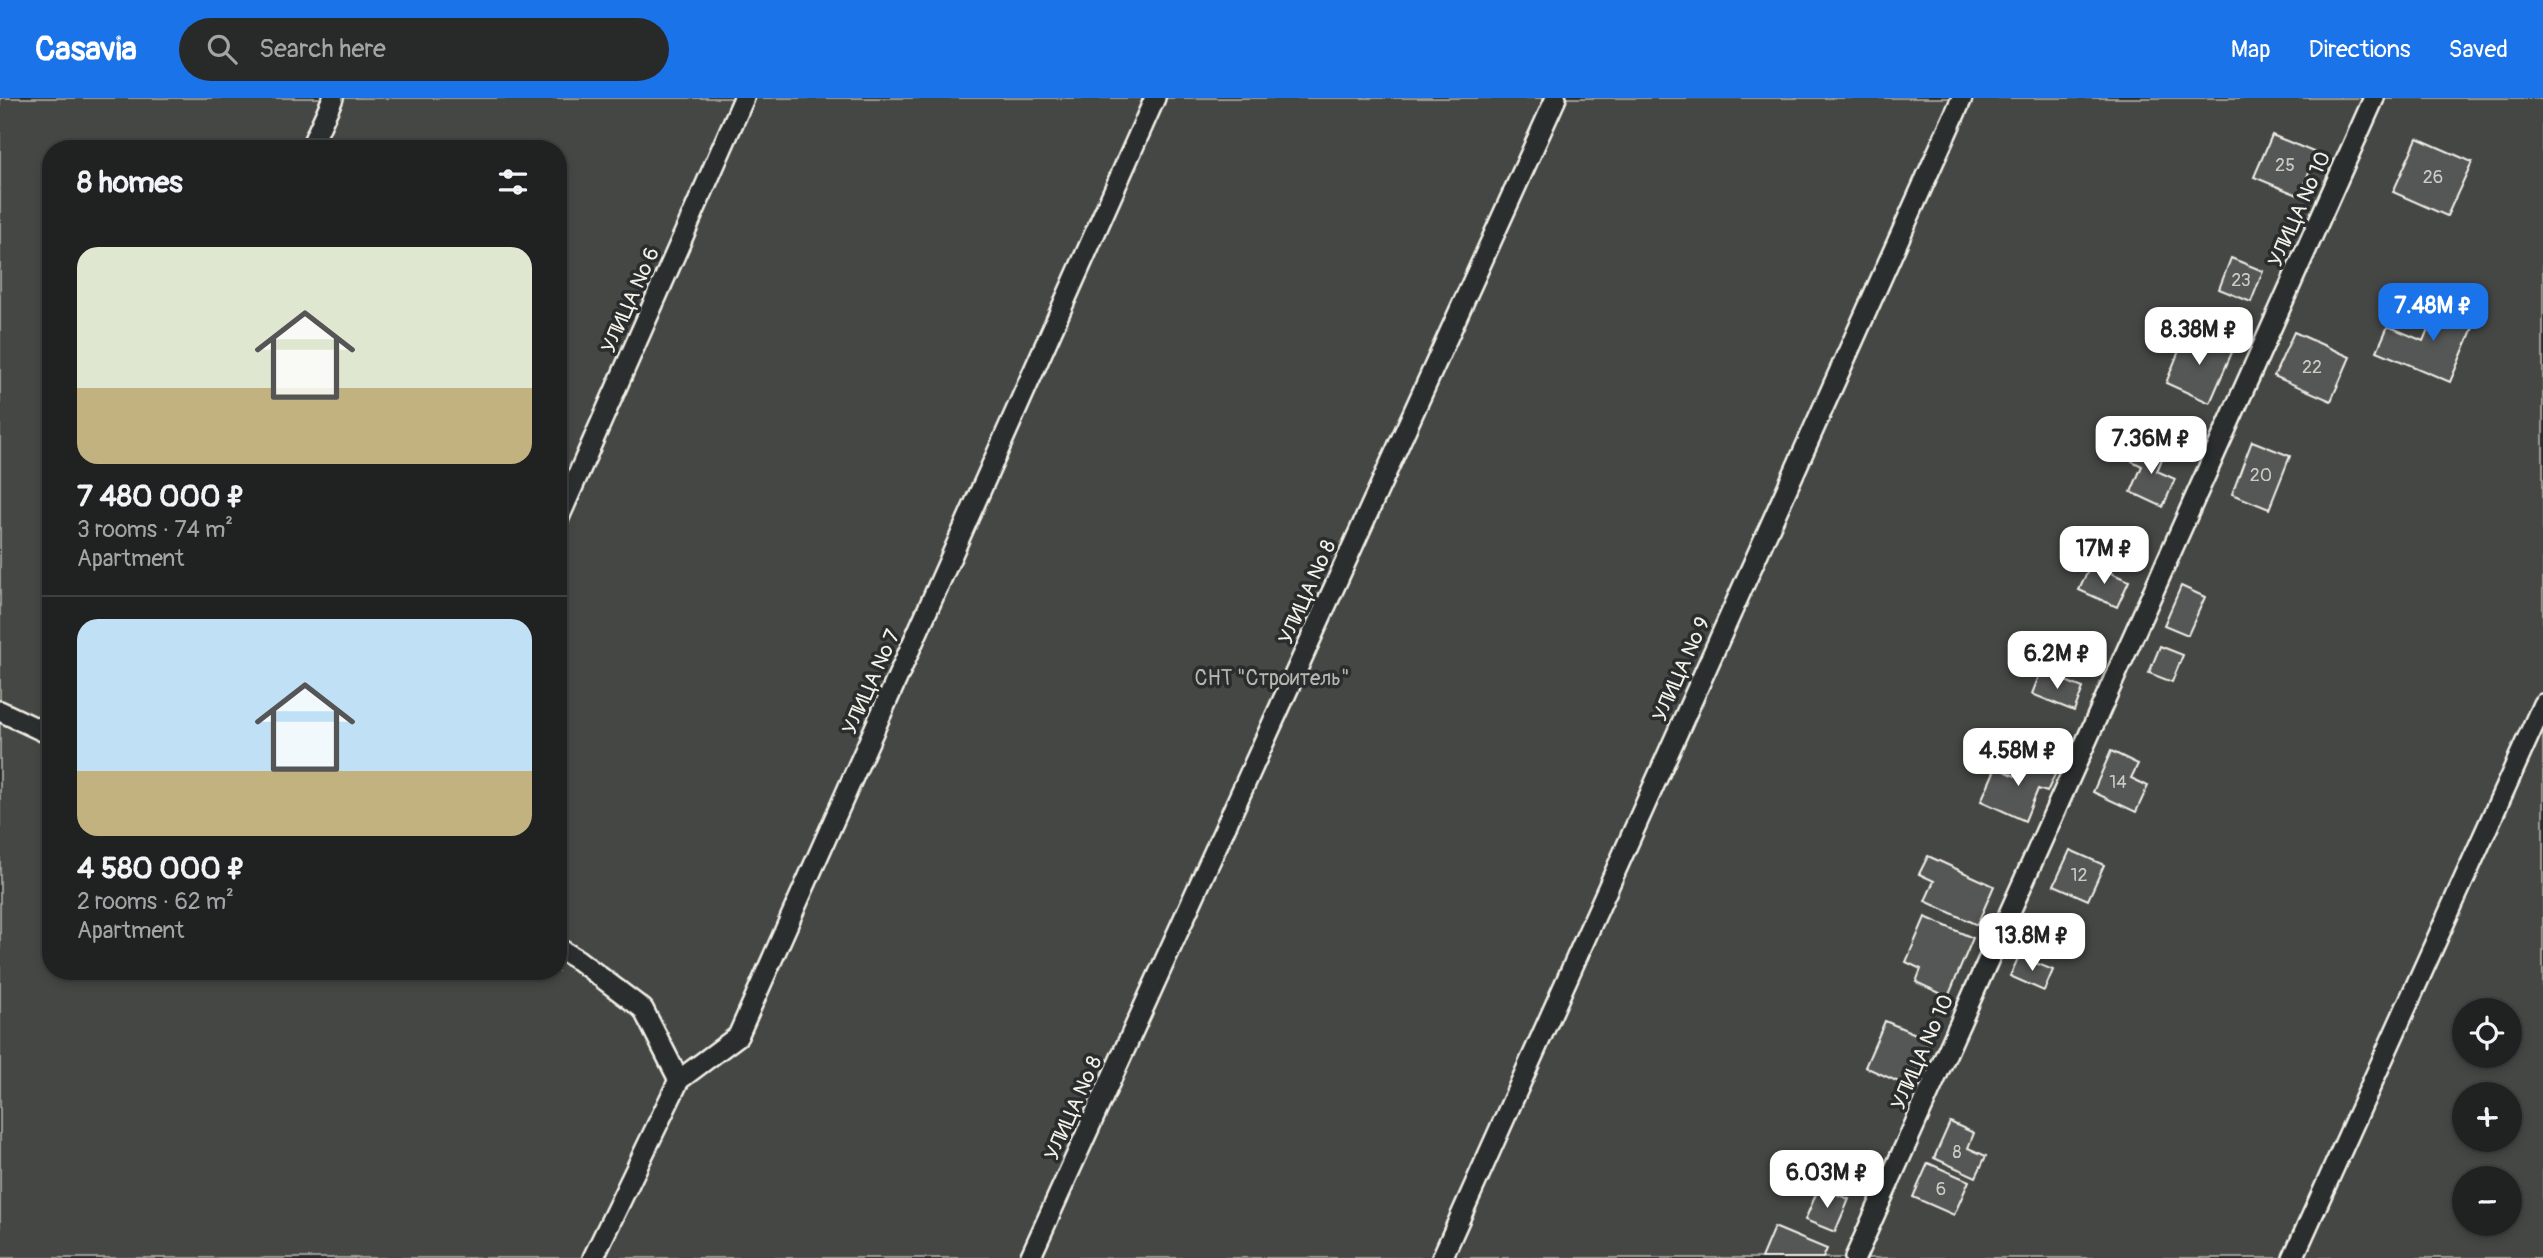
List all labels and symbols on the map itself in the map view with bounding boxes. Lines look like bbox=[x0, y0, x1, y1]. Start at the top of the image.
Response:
street label: УЛИЦА № 10 bbox=[2262, 147, 2337, 271]
house number: 25 bbox=[2275, 154, 2295, 177]
house number: 26 bbox=[2423, 166, 2443, 189]
street label: УЛИЦА № 6 bbox=[595, 243, 666, 357]
house number: 23 bbox=[2231, 269, 2251, 292]
pin: 7.48M ₽ bbox=[2368, 284, 2498, 343]
pin: 8.38M ₽ bbox=[2134, 308, 2264, 367]
house number: 22 bbox=[2302, 356, 2322, 379]
pin: 7.36M ₽ bbox=[2086, 416, 2216, 476]
house number: 20 bbox=[2250, 464, 2272, 487]
pin: 17M ₽ bbox=[2055, 526, 2153, 586]
street label: УЛИЦА № 8 bbox=[1272, 536, 1342, 649]
street label: УЛИЦА № 9 bbox=[1646, 613, 1717, 726]
street label: УЛИЦА № 7 bbox=[836, 626, 907, 739]
pin: 6.2M ₽ bbox=[2000, 632, 2114, 691]
park label: СНТ "Строитель" bbox=[1194, 665, 1350, 692]
pin: 4.58M ₽ bbox=[1953, 728, 2083, 788]
house number: 14 bbox=[2109, 771, 2127, 794]
house number: 12 bbox=[2070, 864, 2088, 887]
pin: 13.8M ₽ bbox=[1967, 914, 2097, 973]
street label: УЛИЦА № 10 bbox=[1885, 990, 1960, 1114]
street label: УЛИЦА № 8 bbox=[1038, 1052, 1108, 1165]
house number: 8 bbox=[1952, 1141, 1962, 1164]
pin: 6.03M ₽ bbox=[1762, 1150, 1892, 1210]
house number: 6 bbox=[1936, 1178, 1946, 1201]

